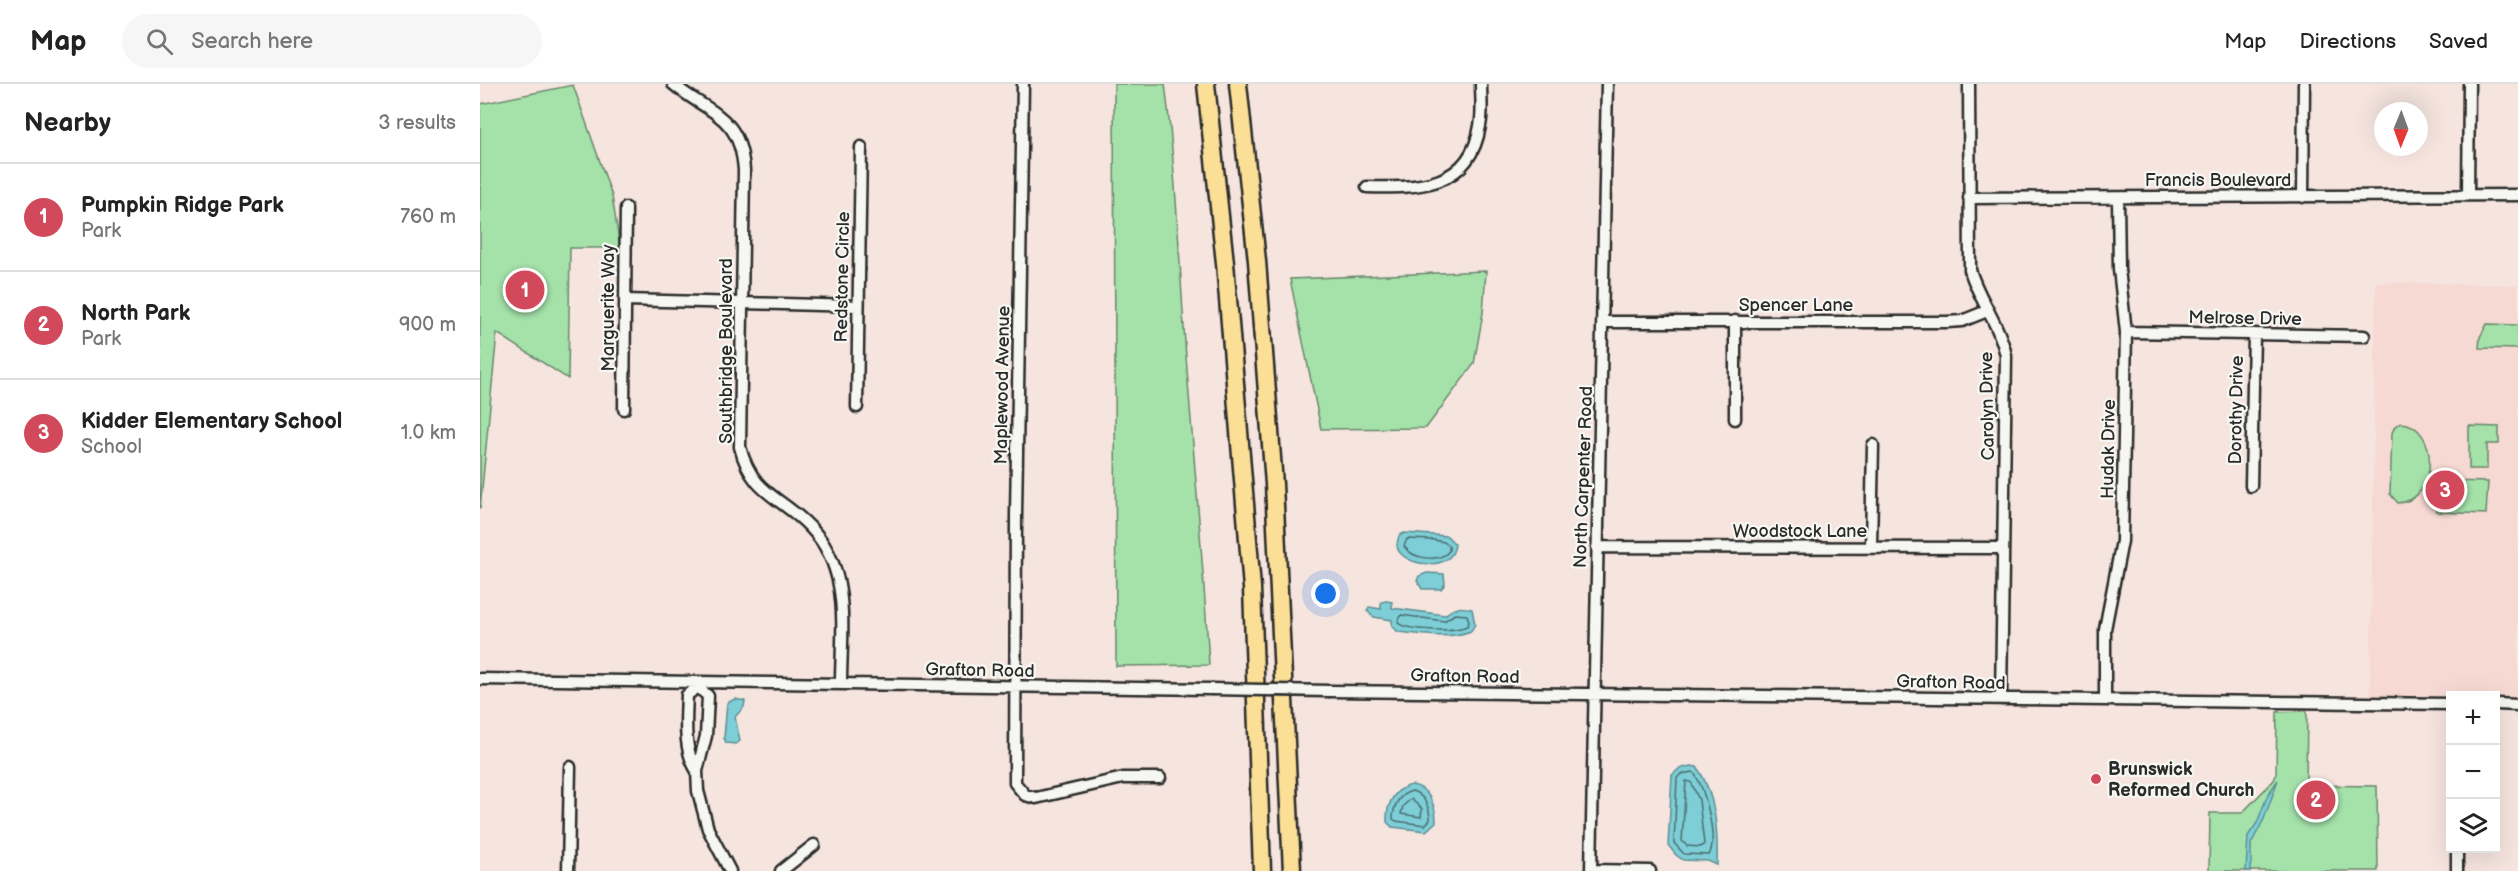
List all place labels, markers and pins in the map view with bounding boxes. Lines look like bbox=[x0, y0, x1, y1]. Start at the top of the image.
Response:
pin: 1 bbox=[506, 268, 544, 312]
pin: 3 bbox=[2426, 468, 2464, 512]
place label: Brunswick Reformed Church bbox=[2108, 759, 2254, 801]
marker: Brunswick Reformed Church bbox=[2089, 772, 2103, 786]
pin: 2 bbox=[2296, 778, 2336, 822]

